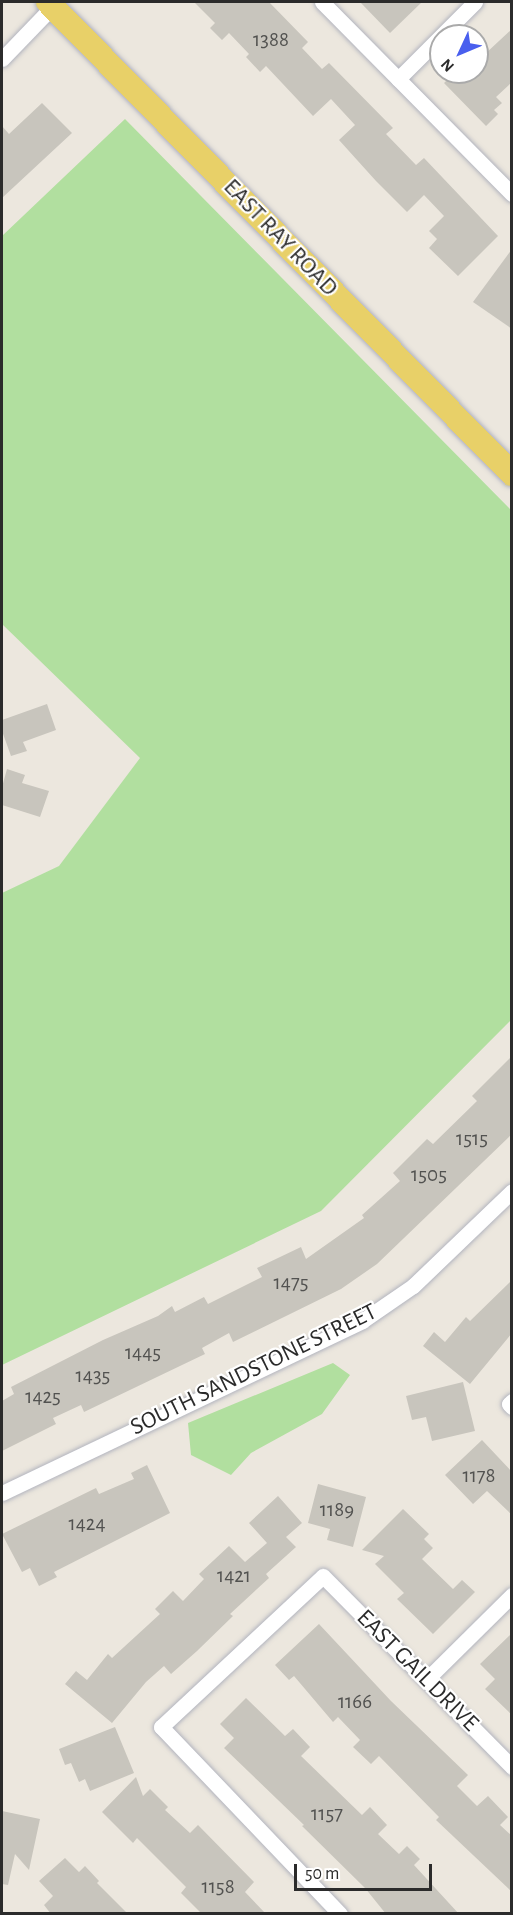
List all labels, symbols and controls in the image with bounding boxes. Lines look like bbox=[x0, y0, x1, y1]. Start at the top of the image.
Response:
north arrow bbox=[429, 24, 489, 84]
house number: 1388 bbox=[253, 27, 289, 53]
text: N bbox=[438, 56, 457, 75]
street label: EAST RAY ROAD bbox=[217, 173, 343, 303]
house number: 1515 bbox=[456, 1126, 488, 1152]
house number: 1505 bbox=[411, 1162, 447, 1188]
house number: 1475 bbox=[274, 1270, 308, 1296]
street label: SOUTH SANDSTONE STREET bbox=[126, 1298, 382, 1442]
house number: 1445 bbox=[125, 1340, 161, 1366]
house number: 1435 bbox=[76, 1363, 110, 1389]
house number: 1425 bbox=[25, 1384, 61, 1410]
house number: 1178 bbox=[462, 1463, 496, 1489]
house number: 1189 bbox=[320, 1497, 354, 1523]
house number: 1424 bbox=[69, 1511, 105, 1537]
house number: 1421 bbox=[217, 1563, 251, 1589]
street label: EAST GAIL DRIVE bbox=[350, 1604, 484, 1738]
house number: 1166 bbox=[338, 1689, 372, 1715]
house number: 1157 bbox=[311, 1801, 343, 1827]
scale bar bbox=[297, 1852, 435, 1890]
text: 50 m bbox=[305, 1865, 339, 1883]
house number: 1158 bbox=[201, 1874, 235, 1900]

